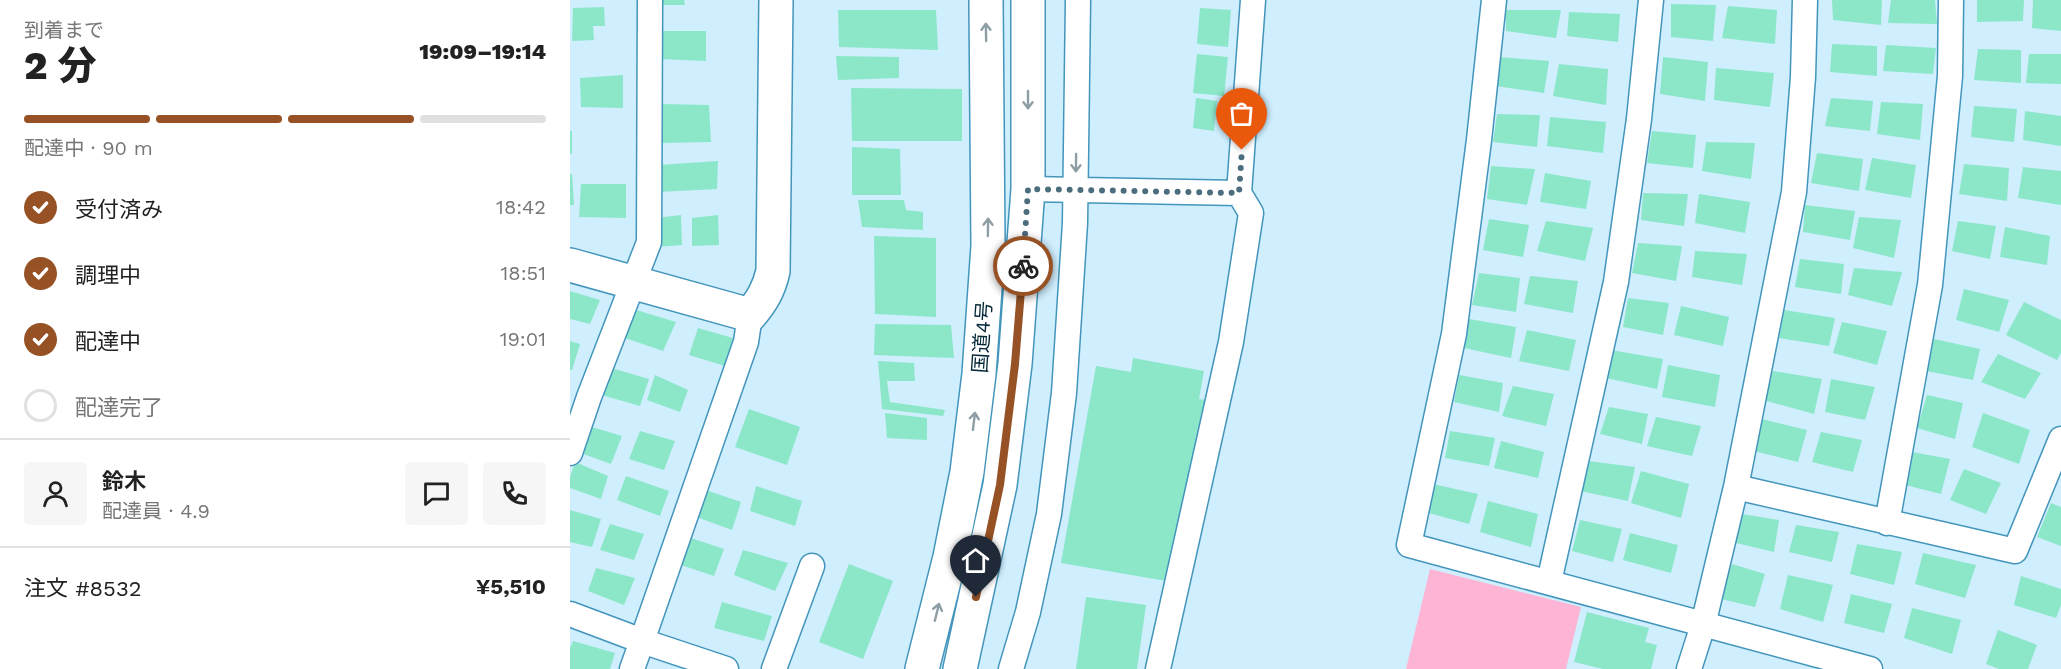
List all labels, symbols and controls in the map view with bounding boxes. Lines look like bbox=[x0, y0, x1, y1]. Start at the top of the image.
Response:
text: 到着まで bbox=[24, 18, 104, 42]
one-way arrow bbox=[981, 22, 992, 42]
text: 19:09–19:14 bbox=[419, 39, 546, 64]
text: 2 分 bbox=[24, 43, 97, 88]
pin bbox=[1216, 88, 1267, 150]
one-way arrow bbox=[1022, 90, 1034, 110]
icon: bag bbox=[1225, 97, 1258, 130]
text: 配達中 · 90 m bbox=[24, 136, 153, 160]
one-way arrow bbox=[1070, 153, 1082, 173]
icon: check bbox=[24, 191, 57, 224]
text: 18:42 bbox=[496, 195, 546, 219]
text: 受付済み bbox=[75, 197, 163, 222]
one-way arrow bbox=[982, 217, 994, 237]
courier bbox=[993, 236, 1053, 296]
icon: bike bbox=[1007, 250, 1040, 283]
icon: check bbox=[24, 257, 57, 290]
text: 18:51 bbox=[501, 261, 546, 285]
text: 調理中 bbox=[75, 263, 141, 288]
street label: 国道4号 bbox=[968, 300, 996, 374]
icon: check bbox=[24, 323, 57, 356]
text: 19:01 bbox=[500, 327, 546, 351]
text: 配達中 bbox=[75, 329, 141, 354]
text: 配達完了 bbox=[75, 395, 163, 420]
one-way arrow bbox=[968, 412, 979, 431]
button: person bbox=[24, 462, 87, 525]
button: chat bbox=[405, 462, 468, 525]
button: phone bbox=[483, 462, 546, 525]
text: 鈴木 bbox=[102, 469, 146, 494]
text: 配達員 · 4.9 bbox=[102, 499, 210, 523]
pin bbox=[950, 535, 1001, 597]
icon: home bbox=[959, 544, 992, 577]
text: ¥5,510 bbox=[476, 574, 546, 599]
text: 注文 #8532 bbox=[24, 576, 142, 601]
one-way arrow bbox=[931, 603, 943, 622]

